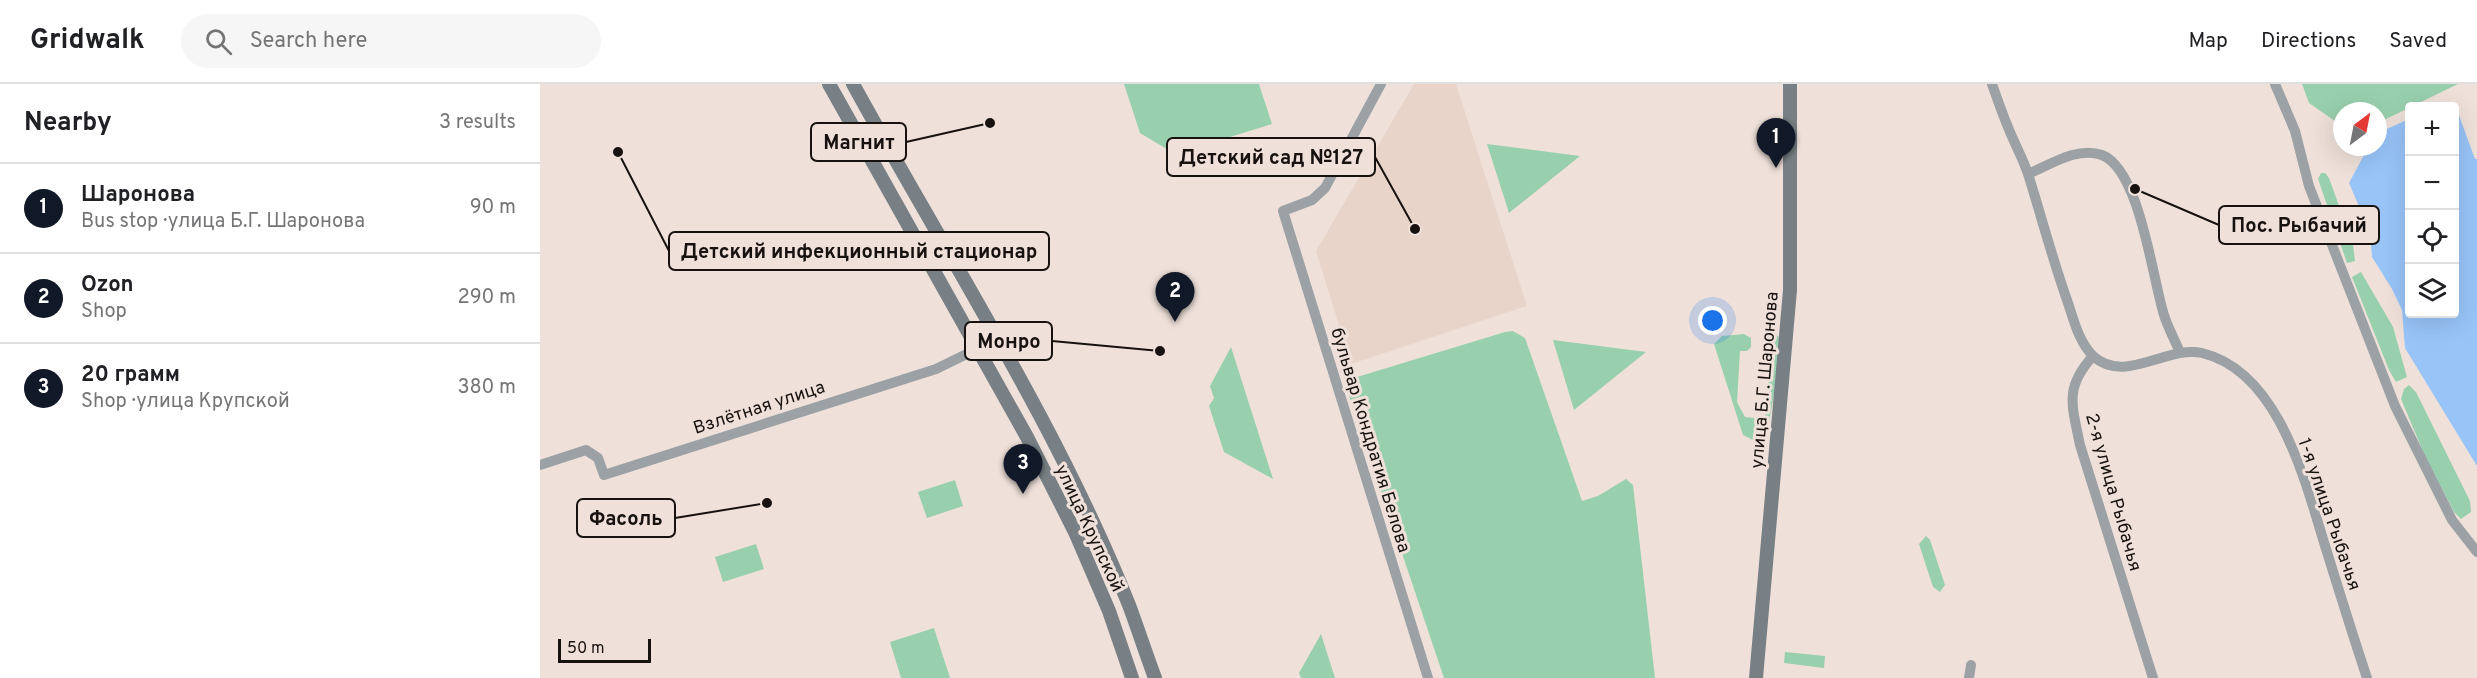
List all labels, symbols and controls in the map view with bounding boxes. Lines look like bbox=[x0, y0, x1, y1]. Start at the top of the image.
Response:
search box bbox=[181, 14, 601, 68]
text: Gridwalk bbox=[30, 23, 145, 59]
icon: search bbox=[202, 25, 235, 58]
text: Search here bbox=[250, 28, 367, 55]
text: Map bbox=[2188, 28, 2228, 55]
text: Directions bbox=[2261, 28, 2356, 55]
text: Saved bbox=[2389, 28, 2447, 55]
north arrow bbox=[2333, 102, 2387, 156]
map controls bbox=[2405, 102, 2459, 318]
button: + bbox=[2405, 102, 2459, 156]
text: Nearby bbox=[24, 107, 112, 140]
text: 3 results bbox=[439, 110, 516, 136]
pin: 1 bbox=[1756, 118, 1796, 168]
callout: Магнит bbox=[811, 123, 906, 161]
text: Магнит bbox=[823, 131, 895, 157]
callout: Детский сад №127 bbox=[1167, 138, 1375, 176]
text: Детский сад №127 bbox=[1179, 146, 1363, 172]
button: − bbox=[2405, 156, 2459, 210]
text: Шаронова bbox=[81, 182, 195, 209]
text: 1 bbox=[40, 195, 48, 221]
text: 90 m bbox=[470, 195, 516, 221]
callout: Пос. Рыбачий bbox=[2219, 206, 2379, 244]
text: Bus stop · улица Б.Г. Шаронова bbox=[81, 209, 365, 235]
button: locate bbox=[2405, 210, 2459, 264]
text: Пос. Рыбачий bbox=[2231, 214, 2367, 240]
callout: Детский инфекционный стационар bbox=[669, 232, 1049, 270]
text: Детский инфекционный стационар bbox=[681, 240, 1037, 266]
button: layers bbox=[2405, 264, 2459, 318]
text: Ozon bbox=[81, 272, 134, 299]
pin: 2 bbox=[1156, 272, 1194, 322]
text: 2 bbox=[37, 285, 50, 311]
text: 290 m bbox=[458, 285, 516, 311]
street label: улица Б.Г. Шаронова bbox=[1746, 291, 1785, 470]
text: Shop bbox=[81, 299, 127, 325]
your location bbox=[1698, 306, 1727, 335]
callout: Монро bbox=[965, 322, 1052, 360]
street label: бульвар Кондратия Белова bbox=[1324, 325, 1415, 556]
text: Монро bbox=[977, 330, 1041, 356]
text: 20 грамм bbox=[81, 362, 180, 389]
text: 3 bbox=[38, 375, 50, 401]
text: 380 m bbox=[457, 375, 516, 401]
street label: Взлётная улица bbox=[691, 376, 828, 441]
text: Shop · улица Крупской bbox=[81, 389, 290, 415]
street label: 2-я улица Рыбачья bbox=[2079, 411, 2146, 574]
street label: 1-я улица Рыбачья bbox=[2292, 435, 2365, 594]
pin: 3 bbox=[1004, 444, 1042, 494]
street label: улица Крупской bbox=[1049, 461, 1128, 596]
callout: Фасоль bbox=[577, 499, 675, 537]
text: Фасоль bbox=[589, 507, 663, 533]
scale bar bbox=[558, 636, 651, 664]
text: 50 m bbox=[567, 639, 605, 659]

